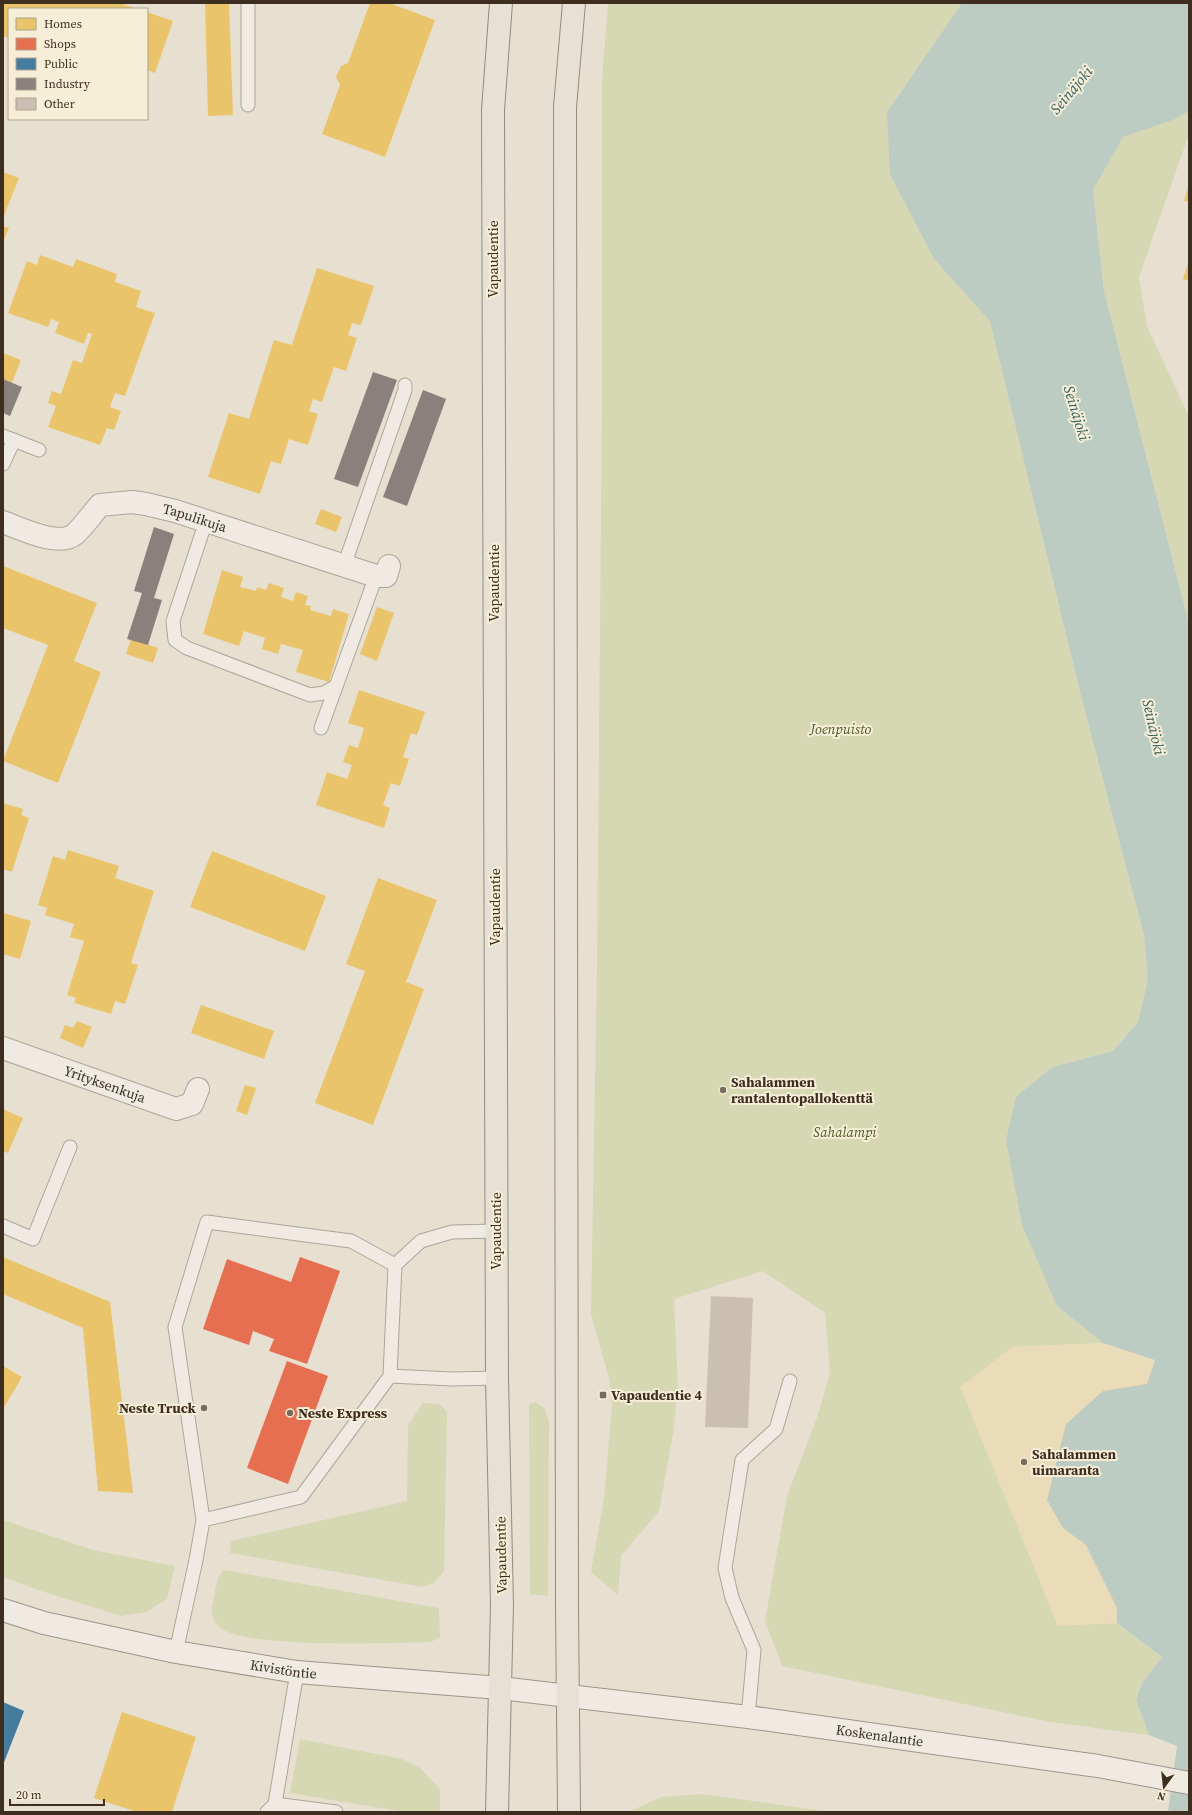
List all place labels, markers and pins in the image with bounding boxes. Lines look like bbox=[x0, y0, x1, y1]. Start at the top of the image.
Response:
place label: Sahalammen rantalentopallokenttä bbox=[731, 1072, 873, 1108]
marker: Sahalammen rantalentopallokenttä bbox=[718, 1085, 728, 1095]
place label: Vapaudentie 4 bbox=[611, 1385, 702, 1405]
marker: Vapaudentie 4 bbox=[598, 1390, 608, 1400]
place label: Neste Truck bbox=[119, 1398, 197, 1418]
marker: Neste Truck bbox=[199, 1403, 209, 1413]
place label: Neste Express bbox=[298, 1403, 388, 1423]
marker: Neste Express bbox=[285, 1408, 295, 1418]
place label: Sahalammen uimaranta bbox=[1032, 1444, 1116, 1480]
marker: Sahalammen uimaranta bbox=[1019, 1457, 1029, 1467]

